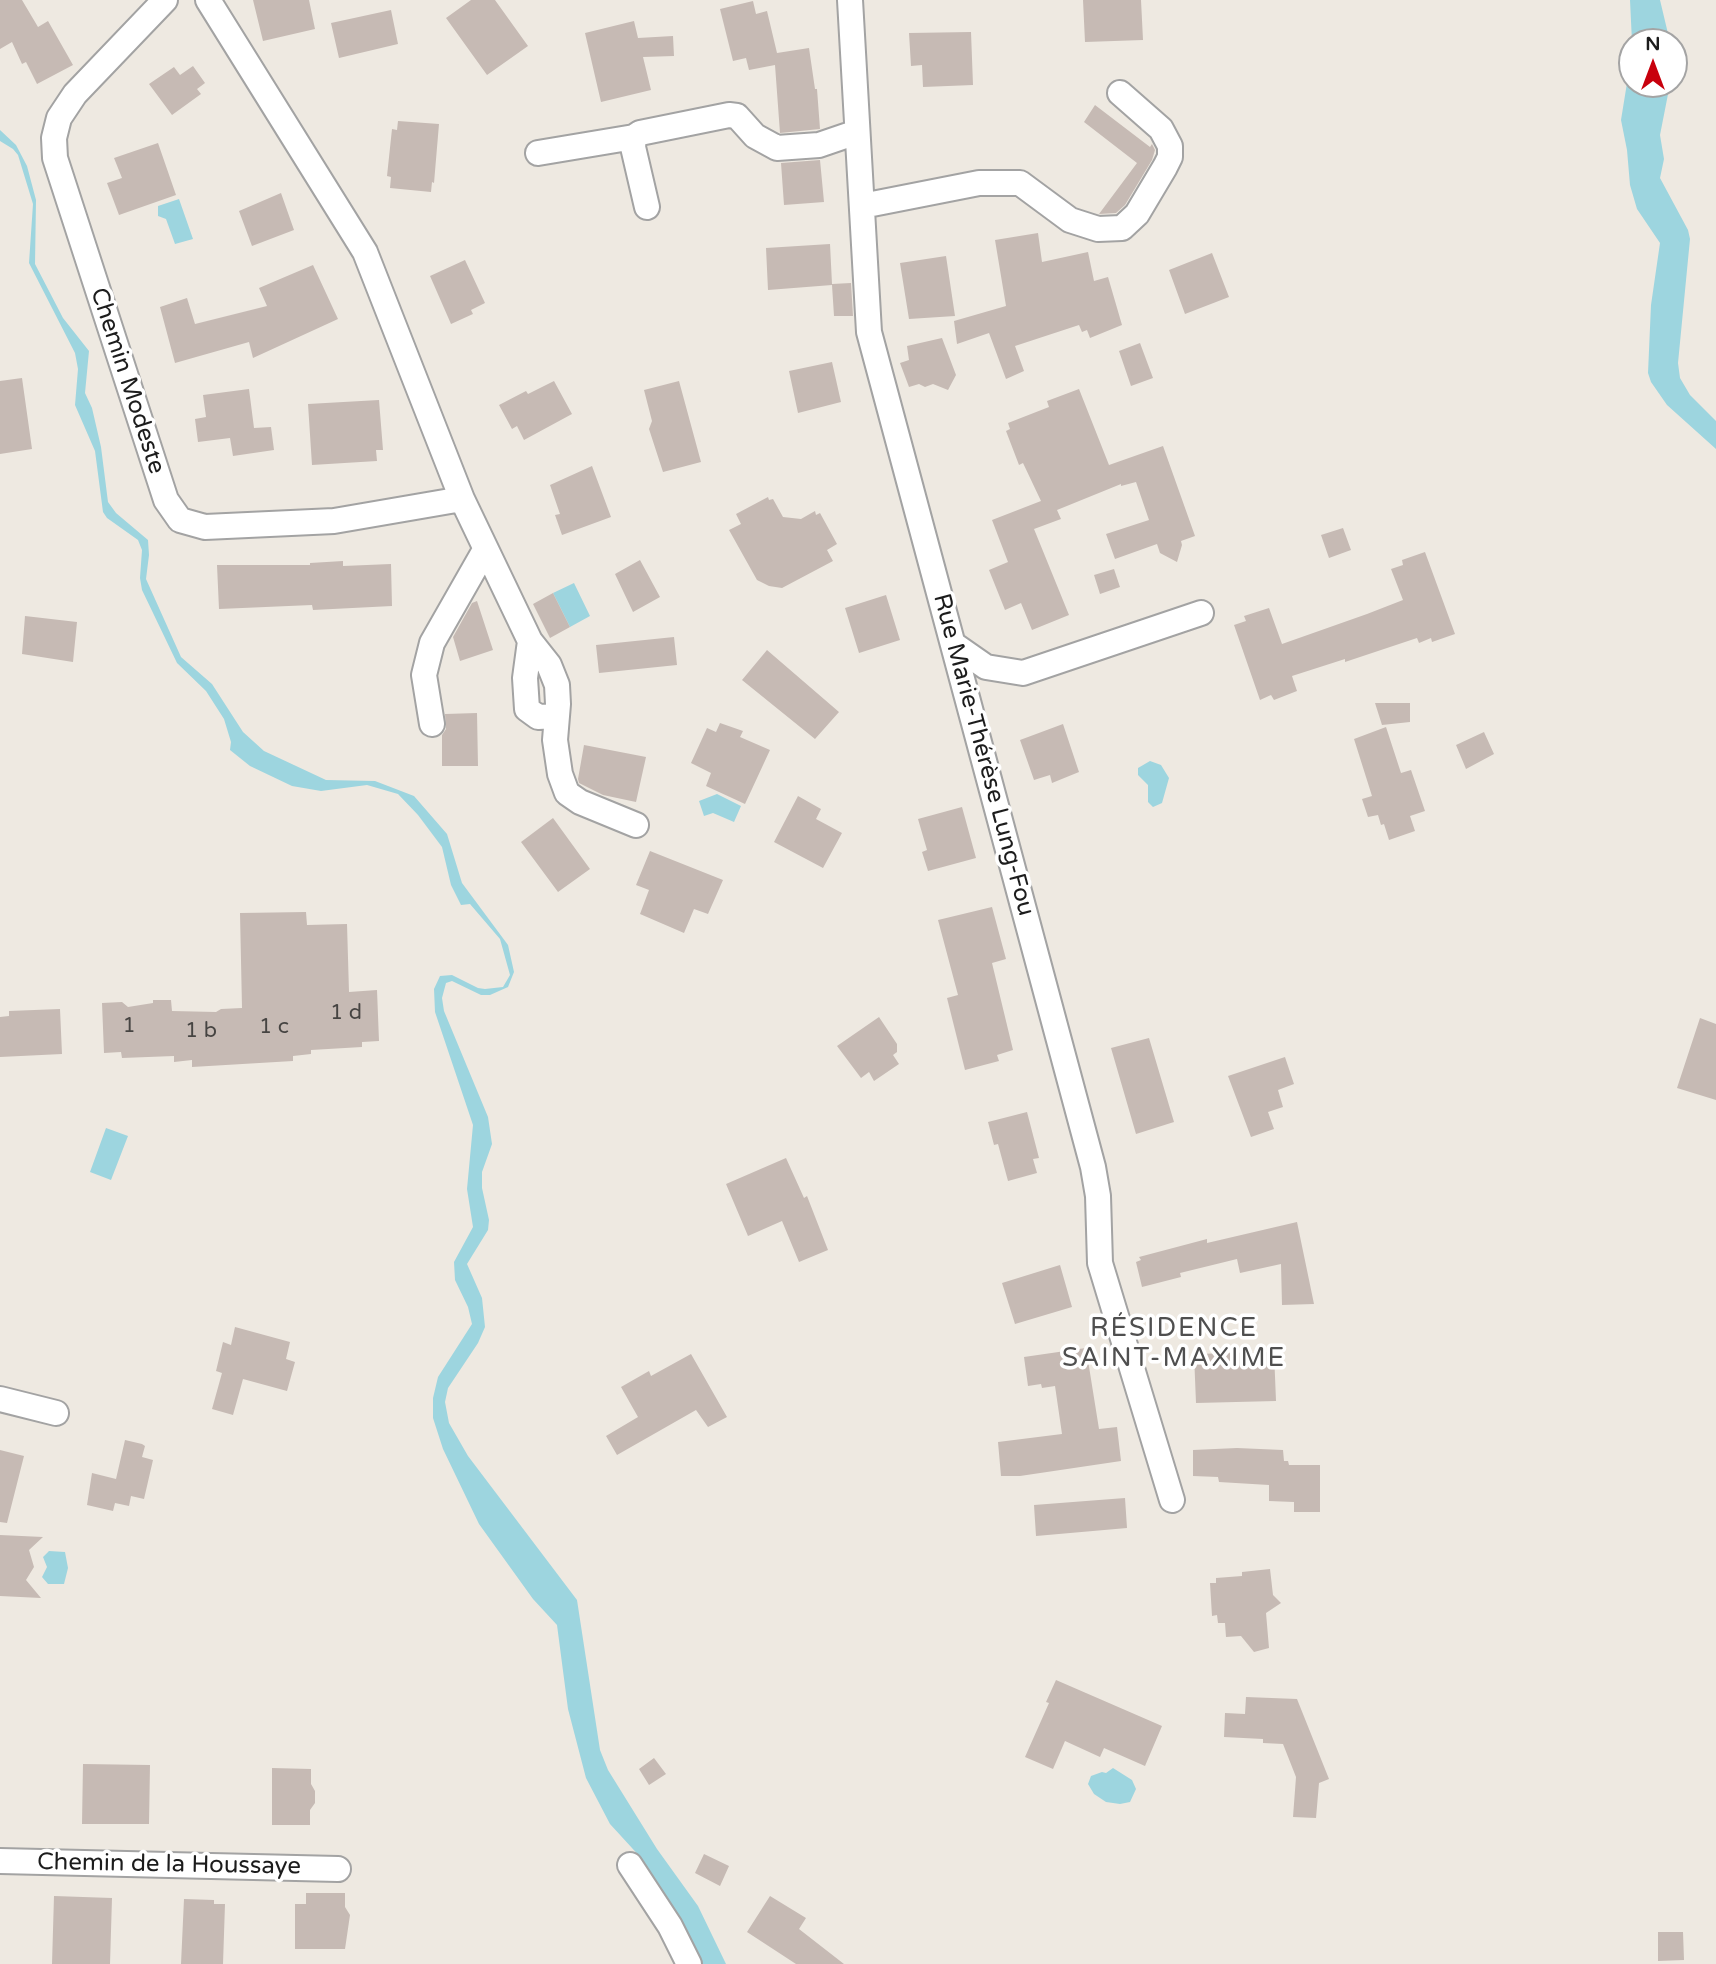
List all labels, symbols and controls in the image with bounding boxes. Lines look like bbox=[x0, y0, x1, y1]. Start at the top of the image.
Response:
north arrow bbox=[1618, 28, 1688, 98]
text: N bbox=[1645, 33, 1661, 55]
street label: Chemin Modeste bbox=[83, 284, 171, 478]
street label: Rue Marie-Thérèse Lung-Fou bbox=[926, 591, 1040, 919]
house number: 1 d bbox=[330, 1000, 362, 1026]
house number: 1 bbox=[122, 1013, 136, 1039]
house number: 1 c bbox=[259, 1014, 289, 1040]
house number: 1 b bbox=[185, 1018, 217, 1044]
district label: RÉSIDENCE SAINT-MAXIME bbox=[1063, 1313, 1285, 1374]
street label: Chemin de la Houssaye bbox=[37, 1848, 301, 1882]

